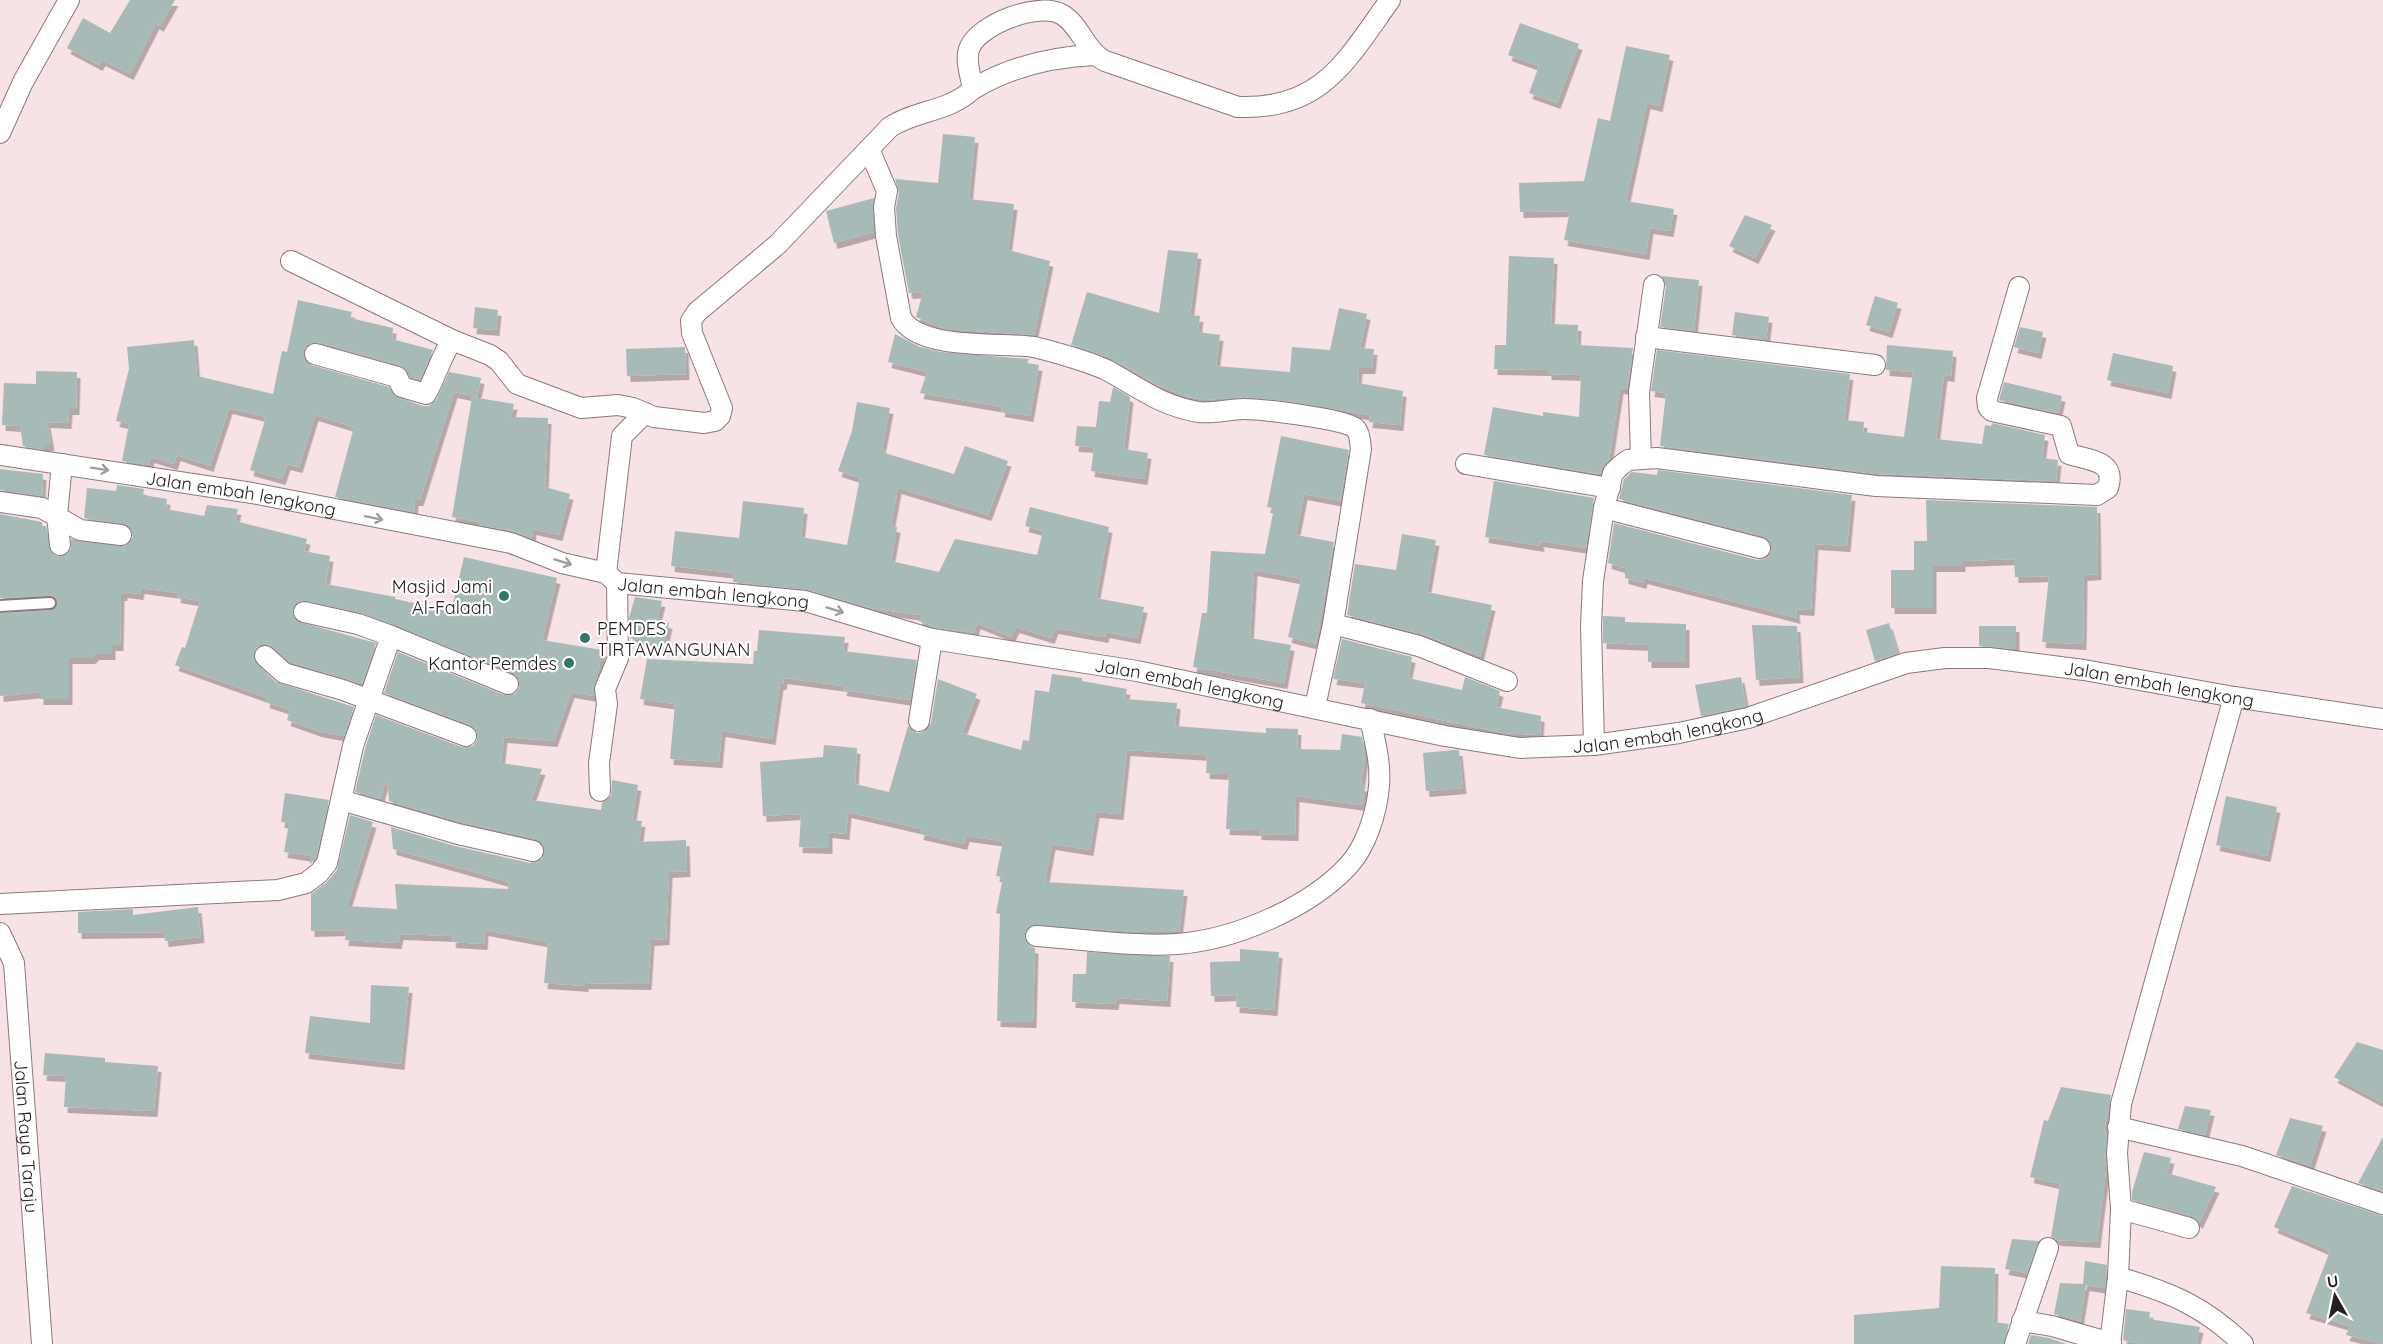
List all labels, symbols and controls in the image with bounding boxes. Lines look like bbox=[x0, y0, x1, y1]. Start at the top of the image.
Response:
one-way arrow bbox=[89, 464, 109, 475]
street label: Jalan embah lengkong bbox=[144, 466, 338, 521]
one-way arrow bbox=[364, 513, 383, 524]
one-way arrow bbox=[553, 557, 572, 568]
street label: Jalan embah lengkong bbox=[616, 572, 810, 613]
place label: Masjid Jami Al-Falaah bbox=[392, 575, 492, 619]
marker: Masjid Jami Al-Falaah bbox=[497, 589, 511, 603]
one-way arrow bbox=[825, 605, 844, 616]
place label: PEMDES TIRTAWANGUNAN bbox=[597, 617, 750, 661]
marker: PEMDES TIRTAWANGUNAN bbox=[578, 631, 592, 645]
place label: Kantor Pemdes bbox=[428, 652, 557, 675]
street label: Jalan embah lengkong bbox=[1093, 653, 1286, 713]
marker: Kantor Pemdes bbox=[562, 656, 576, 670]
street label: Jalan embah lengkong bbox=[2062, 656, 2255, 711]
street label: Jalan embah lengkong bbox=[1572, 702, 1766, 757]
street label: Jalan Raya Taraju bbox=[10, 1059, 44, 1214]
north arrow bbox=[2305, 1266, 2365, 1326]
text: U bbox=[2326, 1270, 2340, 1292]

